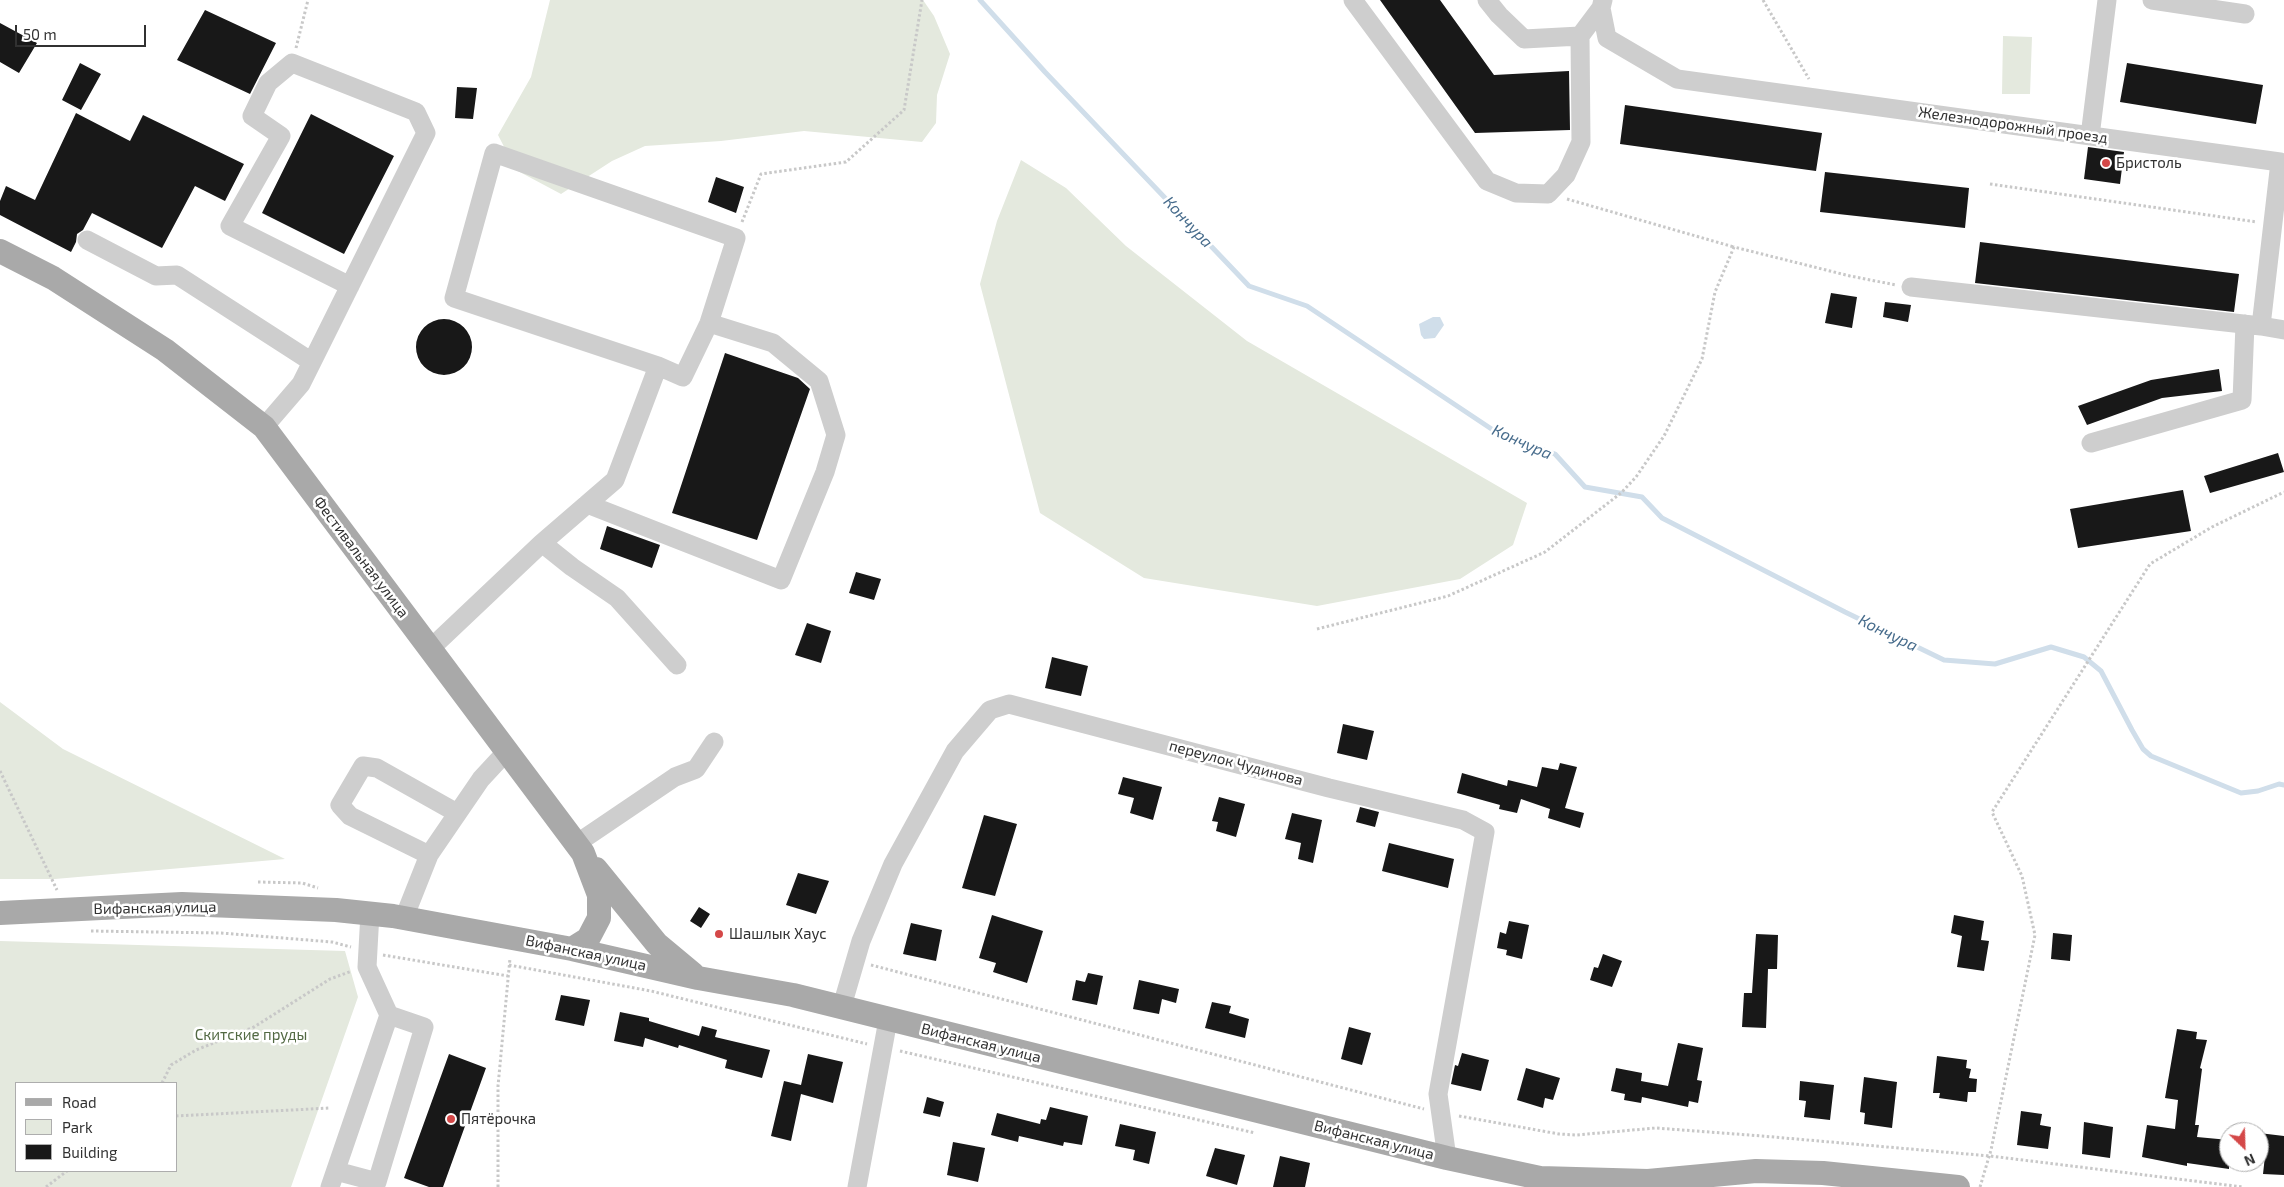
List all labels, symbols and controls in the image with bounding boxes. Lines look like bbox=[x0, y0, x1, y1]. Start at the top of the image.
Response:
scale bar bbox=[18, 15, 149, 47]
text: 50 m bbox=[23, 25, 57, 43]
street label: Железнодорожный проезд bbox=[1917, 103, 2109, 147]
place label: Бристоль bbox=[2116, 154, 2182, 172]
marker: Бристоль bbox=[2100, 157, 2112, 169]
water label: Кончура bbox=[1159, 192, 1217, 252]
water label: Кончура bbox=[1489, 420, 1555, 464]
street label: Фестивальная улица bbox=[310, 493, 412, 621]
water label: Кончура bbox=[1855, 610, 1921, 656]
street label: переулок Чудинова bbox=[1167, 736, 1305, 790]
street label: Вифанская улица bbox=[93, 898, 217, 918]
place label: Шашлык Хаус bbox=[729, 925, 827, 943]
marker: Шашлык Хаус bbox=[713, 928, 725, 940]
street label: Вифанская улица bbox=[524, 931, 648, 975]
street label: Вифанская улица bbox=[919, 1019, 1043, 1067]
park label: Скитские пруды bbox=[195, 1026, 307, 1044]
legend bbox=[15, 1082, 178, 1172]
text: Road bbox=[62, 1093, 97, 1111]
place label: Пятёрочка bbox=[461, 1110, 536, 1128]
marker: Пятёрочка bbox=[445, 1113, 457, 1125]
street label: Вифанская улица bbox=[1312, 1116, 1436, 1164]
text: Park bbox=[62, 1118, 93, 1136]
north arrow bbox=[2219, 1122, 2269, 1172]
text: Building bbox=[62, 1143, 117, 1161]
text: N bbox=[2242, 1150, 2258, 1170]

